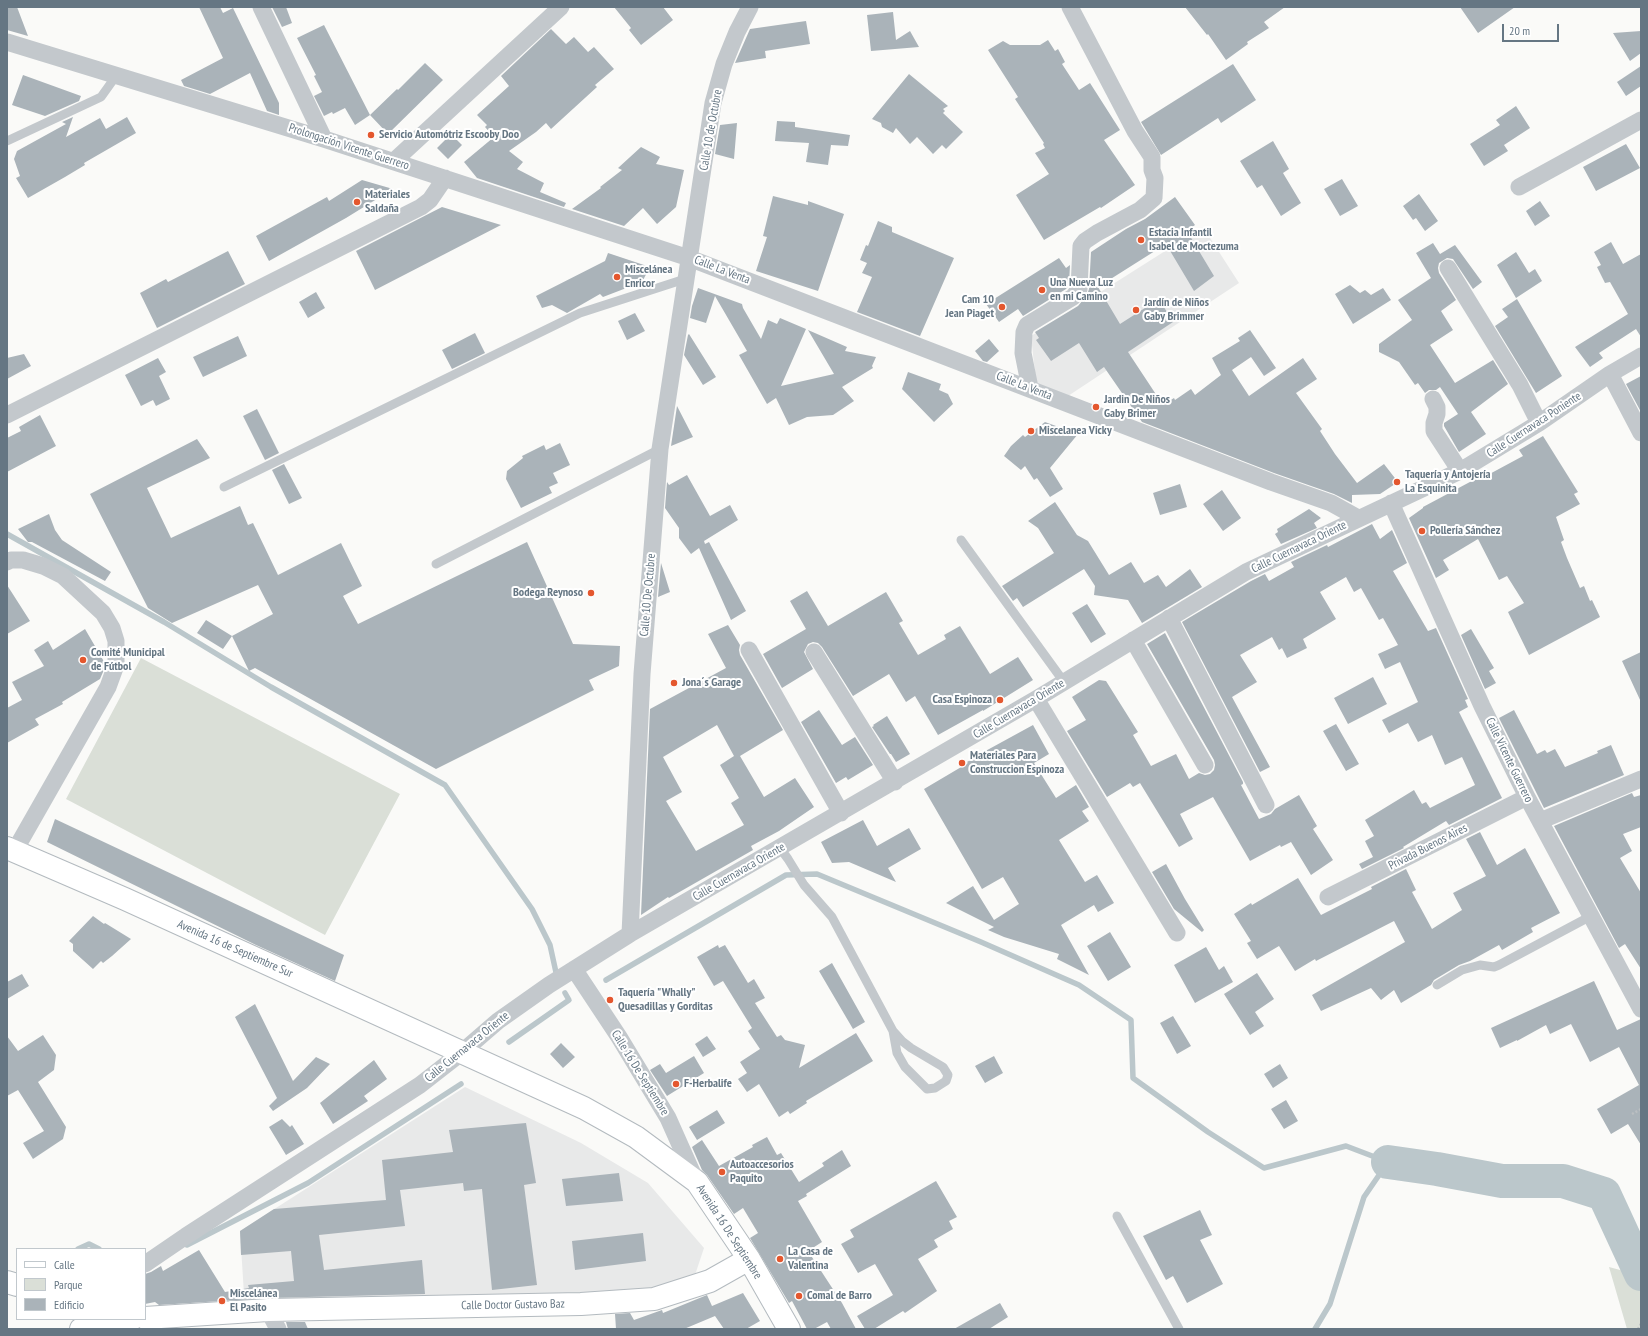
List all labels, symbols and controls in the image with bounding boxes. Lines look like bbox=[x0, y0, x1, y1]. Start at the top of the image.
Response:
scale bar bbox=[1504, 16, 1561, 42]
text: 20 m bbox=[1509, 23, 1530, 38]
street label: Calle 10 de Octubre bbox=[697, 88, 725, 172]
street label: Prolongación Vicente Guerrero bbox=[287, 121, 411, 173]
place label: Servicio Automótriz Escooby Doo bbox=[379, 128, 519, 142]
marker: Servicio Automótriz Escooby Doo bbox=[366, 130, 376, 140]
place label: Materiales Saldaña bbox=[365, 188, 410, 216]
marker: Materiales Saldaña bbox=[352, 197, 362, 207]
place label: Estacia Infantil Isabel de Moctezuma bbox=[1149, 226, 1239, 254]
marker: Estacia Infantil Isabel de Moctezuma bbox=[1136, 235, 1146, 245]
street label: Calle La Venta bbox=[692, 253, 752, 287]
place label: Miscelánea Enricor bbox=[625, 263, 672, 291]
marker: Miscelánea Enricor bbox=[612, 272, 622, 282]
place label: Una Nueva Luz en mi Camino bbox=[1050, 276, 1113, 304]
marker: Una Nueva Luz en mi Camino bbox=[1037, 285, 1047, 295]
place label: Cam 10 Jean Piaget bbox=[945, 293, 994, 321]
place label: Jardín de Niños Gaby Brimmer bbox=[1144, 296, 1209, 324]
marker: Cam 10 Jean Piaget bbox=[997, 302, 1007, 312]
marker: Jardín de Niños Gaby Brimmer bbox=[1131, 305, 1141, 315]
street label: Calle La Venta bbox=[994, 369, 1054, 403]
street label: Calle Cuernavaca Poniente bbox=[1484, 389, 1584, 461]
place label: Jardin De Niños Gaby Brimer bbox=[1104, 393, 1170, 421]
marker: Jardin De Niños Gaby Brimer bbox=[1091, 402, 1101, 412]
place label: Miscelanea Vicky bbox=[1039, 424, 1112, 438]
marker: Miscelanea Vicky bbox=[1026, 426, 1036, 436]
place label: Taquería y Antojería La Esquinita bbox=[1405, 468, 1491, 496]
marker: Taquería y Antojería La Esquinita bbox=[1392, 477, 1402, 487]
street label: Calle Cuernavaca Oriente bbox=[1249, 518, 1349, 576]
place label: Pollería Sánchez bbox=[1430, 524, 1500, 538]
marker: Pollería Sánchez bbox=[1417, 526, 1427, 536]
street label: Calle 10 De Octubre bbox=[637, 553, 659, 637]
place label: Bodega Reynoso bbox=[513, 586, 583, 600]
marker: Bodega Reynoso bbox=[586, 588, 596, 598]
place label: Comité Municipal de Fútbol bbox=[91, 646, 165, 674]
marker: Comité Municipal de Fútbol bbox=[78, 655, 88, 665]
place label: Jona´s Garage bbox=[682, 676, 741, 690]
street label: Calle Cuernavaca Oriente bbox=[971, 676, 1067, 742]
marker: Jona´s Garage bbox=[669, 678, 679, 688]
place label: Casa Espinoza bbox=[932, 693, 992, 707]
marker: Casa Espinoza bbox=[995, 695, 1005, 705]
street label: Calle Vicente Guerrero bbox=[1482, 715, 1536, 805]
place label: Materiales Para Construccion Espinoza bbox=[970, 749, 1064, 777]
marker: Materiales Para Construccion Espinoza bbox=[957, 758, 967, 768]
street label: Privada Buenos Aires bbox=[1386, 821, 1470, 873]
street label: Calle Cuernavaca Oriente bbox=[690, 840, 788, 904]
street label: Avenida 16 de Septiembre Sur bbox=[175, 917, 295, 981]
place label: Taquería "Whally" Quesadillas y Gorditas bbox=[618, 986, 713, 1014]
marker: Taquería "Whally" Quesadillas y Gorditas bbox=[605, 995, 615, 1005]
street label: Calle Cuernavaca Oriente bbox=[422, 1009, 512, 1085]
street label: Calle 16 De Septiembre bbox=[608, 1028, 672, 1118]
place label: F-Herbalife bbox=[684, 1077, 732, 1091]
marker: F-Herbalife bbox=[671, 1079, 681, 1089]
place label: Autoaccesorios Paquito bbox=[730, 1158, 794, 1186]
marker: Autoaccesorios Paquito bbox=[717, 1167, 727, 1177]
street label: Avenida 16 De Septiembre bbox=[693, 1182, 765, 1282]
place label: La Casa de Valentina bbox=[788, 1245, 833, 1273]
legend bbox=[16, 1248, 146, 1320]
marker: La Casa de Valentina bbox=[775, 1254, 785, 1264]
text: Calle bbox=[54, 1257, 75, 1272]
text: Parque bbox=[54, 1277, 83, 1292]
place label: Miscelánea El Pasito bbox=[230, 1287, 277, 1315]
place label: Comal de Barro bbox=[807, 1289, 872, 1303]
marker: Comal de Barro bbox=[794, 1291, 804, 1301]
marker: Miscelánea El Pasito bbox=[217, 1296, 227, 1306]
text: Edificio bbox=[54, 1297, 84, 1312]
street label: Calle Doctor Gustavo Baz bbox=[461, 1297, 565, 1313]

